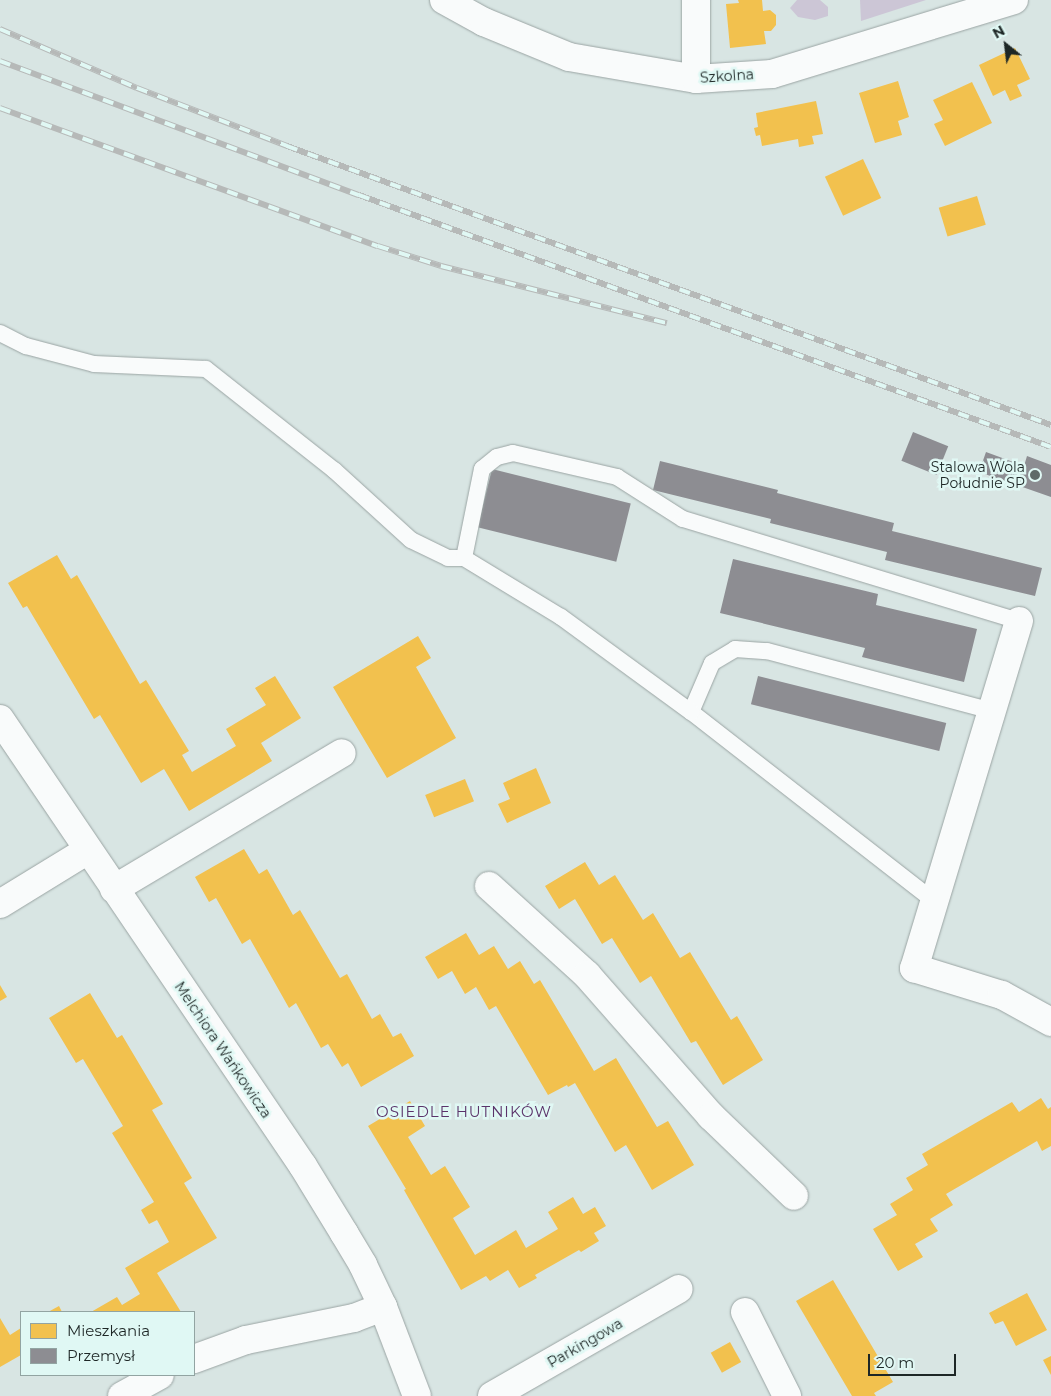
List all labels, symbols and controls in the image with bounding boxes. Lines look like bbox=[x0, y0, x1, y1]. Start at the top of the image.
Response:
north arrow bbox=[981, 20, 1031, 70]
text: N bbox=[989, 21, 1008, 42]
street label: Szkolna bbox=[699, 66, 755, 86]
place label: Stalowa Wola Południe SP bbox=[931, 459, 1025, 492]
marker: Stalowa Wola Południe SP bbox=[1029, 469, 1041, 481]
street label: Melchiora Wańkowicza bbox=[171, 979, 275, 1121]
district label: OSIEDLE HUTNIKÓW bbox=[374, 1103, 554, 1121]
legend bbox=[20, 1311, 195, 1376]
street label: Parkingowa bbox=[545, 1315, 625, 1371]
text: Mieszkania bbox=[67, 1321, 150, 1340]
scale bar bbox=[871, 1344, 958, 1376]
text: Przemysł bbox=[67, 1346, 135, 1365]
text: 20 m bbox=[876, 1353, 914, 1372]

